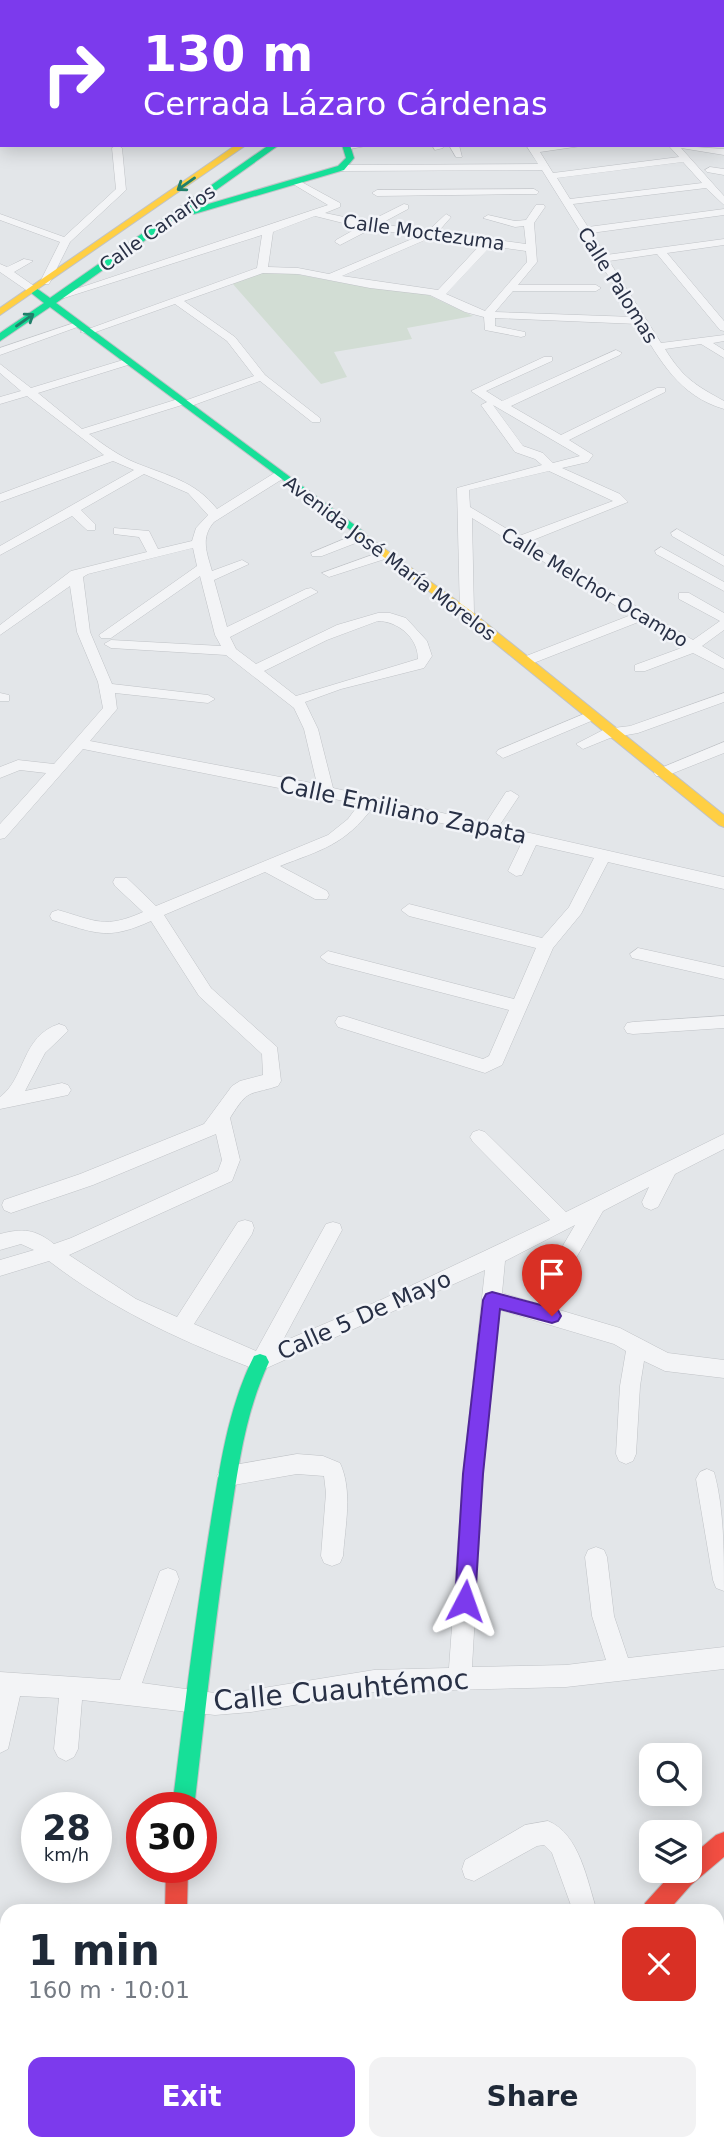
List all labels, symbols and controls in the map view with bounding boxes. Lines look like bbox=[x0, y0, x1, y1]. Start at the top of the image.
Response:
text: 130 m bbox=[143, 26, 313, 83]
icon: right bbox=[28, 28, 119, 119]
text: Cerrada Lázaro Cárdenas bbox=[143, 85, 548, 123]
one-way arrow bbox=[177, 177, 196, 191]
street label: Calle Canarios bbox=[95, 180, 219, 276]
street label: Calle Moctezuma bbox=[342, 210, 506, 254]
street label: Calle Palomas bbox=[574, 223, 662, 347]
one-way arrow bbox=[15, 313, 34, 327]
street label: Avenida José María Morelos bbox=[280, 471, 500, 645]
street label: Calle Melchor Ocampo bbox=[498, 523, 692, 651]
street label: Calle Emiliano Zapata bbox=[277, 771, 529, 849]
pin bbox=[522, 1244, 582, 1316]
icon: arrive bbox=[533, 1255, 571, 1293]
street label: Calle 5 De Mayo bbox=[273, 1265, 455, 1365]
position arrow bbox=[428, 1564, 502, 1638]
street label: Calle Cuauhtémoc bbox=[212, 1662, 470, 1718]
map controls bbox=[639, 1743, 702, 1883]
button: search bbox=[639, 1743, 702, 1806]
speed limit sign: 30 bbox=[126, 1792, 217, 1883]
text: 28 bbox=[42, 1808, 91, 1848]
button: layers bbox=[639, 1820, 702, 1883]
text: km/h bbox=[44, 1844, 89, 1865]
text: 1 min bbox=[28, 1926, 160, 1975]
button: close bbox=[622, 1927, 696, 2001]
text: 160 m · 10:01 bbox=[28, 1977, 190, 2003]
button: Exit bbox=[28, 2057, 355, 2137]
button: Share bbox=[369, 2057, 696, 2137]

